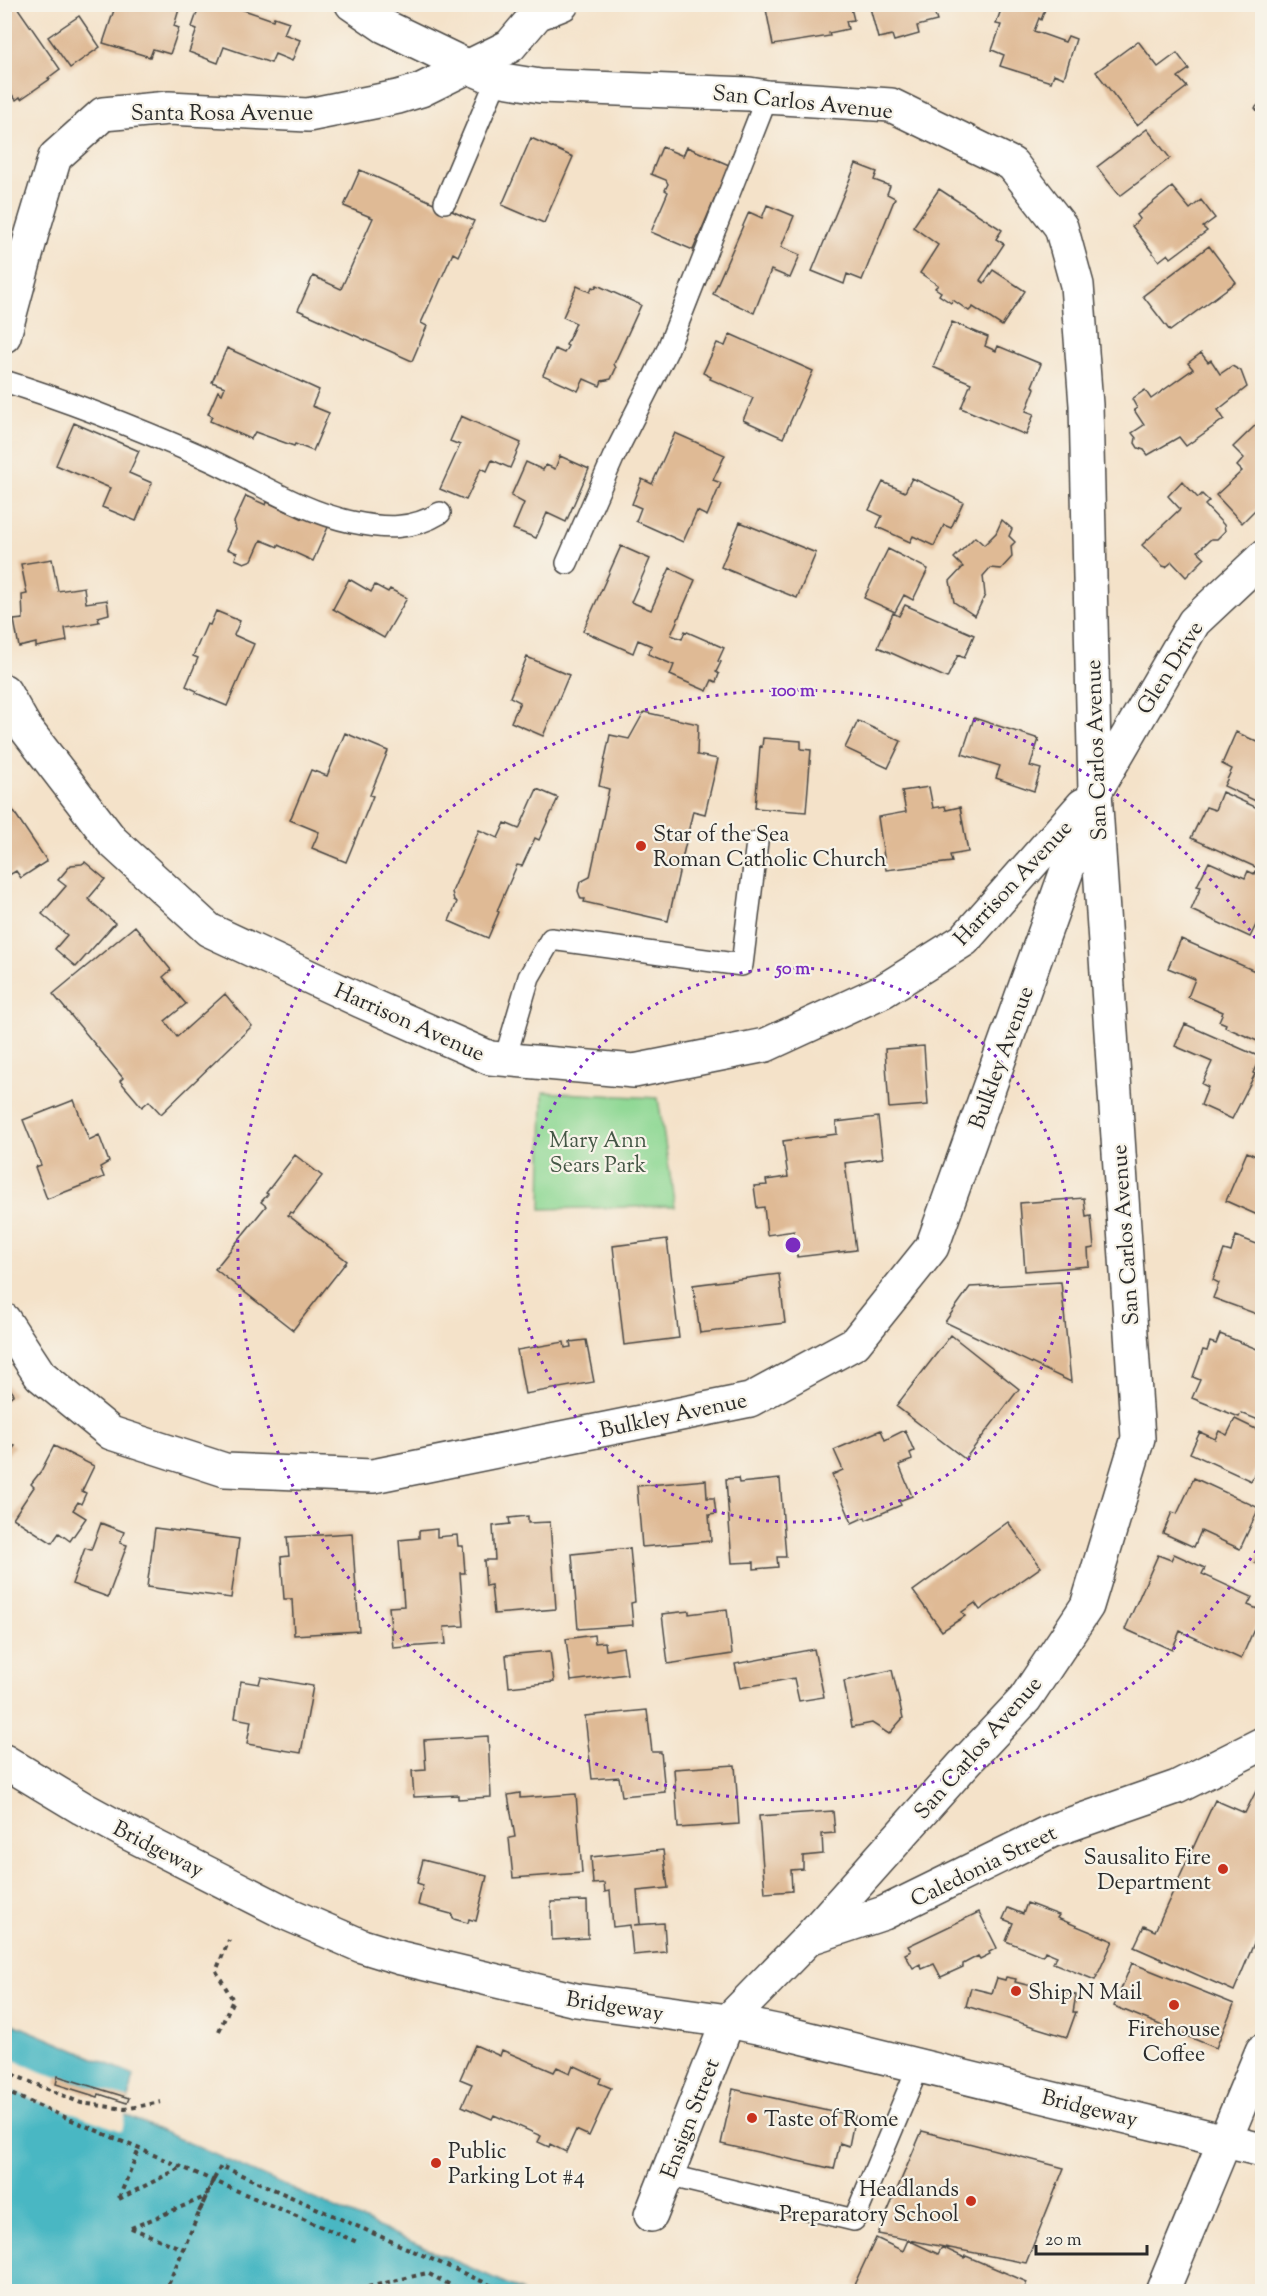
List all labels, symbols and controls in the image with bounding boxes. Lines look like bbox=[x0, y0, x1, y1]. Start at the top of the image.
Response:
street label: San Carlos Avenue bbox=[711, 79, 894, 129]
street label: Santa Rosa Avenue bbox=[131, 99, 313, 131]
street label: Glen Drive bbox=[1130, 616, 1213, 722]
street label: San Carlos Avenue bbox=[1079, 659, 1117, 841]
text: 100 m bbox=[771, 679, 815, 705]
street label: Harrison Avenue bbox=[947, 814, 1081, 954]
place label: Star of the Sea Roman Catholic Church bbox=[653, 820, 887, 877]
marker: Star of the Sea Roman Catholic Church bbox=[634, 839, 648, 853]
text: 50 m bbox=[774, 957, 810, 983]
street label: Harrison Avenue bbox=[328, 976, 489, 1071]
street label: Bulkley Avenue bbox=[962, 982, 1043, 1134]
park label: Mary Ann Sears Park bbox=[549, 1126, 647, 1183]
street label: San Carlos Avenue bbox=[1105, 1143, 1149, 1326]
centre of rings bbox=[783, 1235, 803, 1255]
street label: Bulkley Avenue bbox=[597, 1386, 750, 1448]
street label: San Carlos Avenue bbox=[908, 1670, 1051, 1828]
street label: Bridgeway bbox=[107, 1814, 209, 1887]
street label: Caledonia Street bbox=[906, 1818, 1063, 1917]
place label: Sausalito Fire Department bbox=[1084, 1843, 1211, 1900]
marker: Sausalito Fire Department bbox=[1216, 1862, 1230, 1876]
place label: Ship N Mail bbox=[1028, 1978, 1142, 2010]
street label: Bridgeway bbox=[563, 1984, 666, 2031]
marker: Ship N Mail bbox=[1009, 1984, 1023, 1998]
marker: Firehouse Coffee bbox=[1167, 1998, 1181, 2012]
place label: Firehouse Coffee bbox=[1128, 2015, 1220, 2072]
street label: Ensign Street bbox=[654, 2054, 730, 2184]
street label: Bridgeway bbox=[1038, 2082, 1141, 2137]
place label: Taste of Rome bbox=[764, 2105, 899, 2137]
marker: Taste of Rome bbox=[745, 2111, 759, 2125]
place label: Public Parking Lot #4 bbox=[448, 2137, 585, 2194]
marker: Public Parking Lot #4 bbox=[429, 2156, 443, 2170]
place label: Headlands Preparatory School bbox=[779, 2175, 959, 2232]
marker: Headlands Preparatory School bbox=[964, 2194, 978, 2208]
scale bar bbox=[1036, 2218, 1147, 2256]
text: 20 m bbox=[1045, 2228, 1082, 2254]

